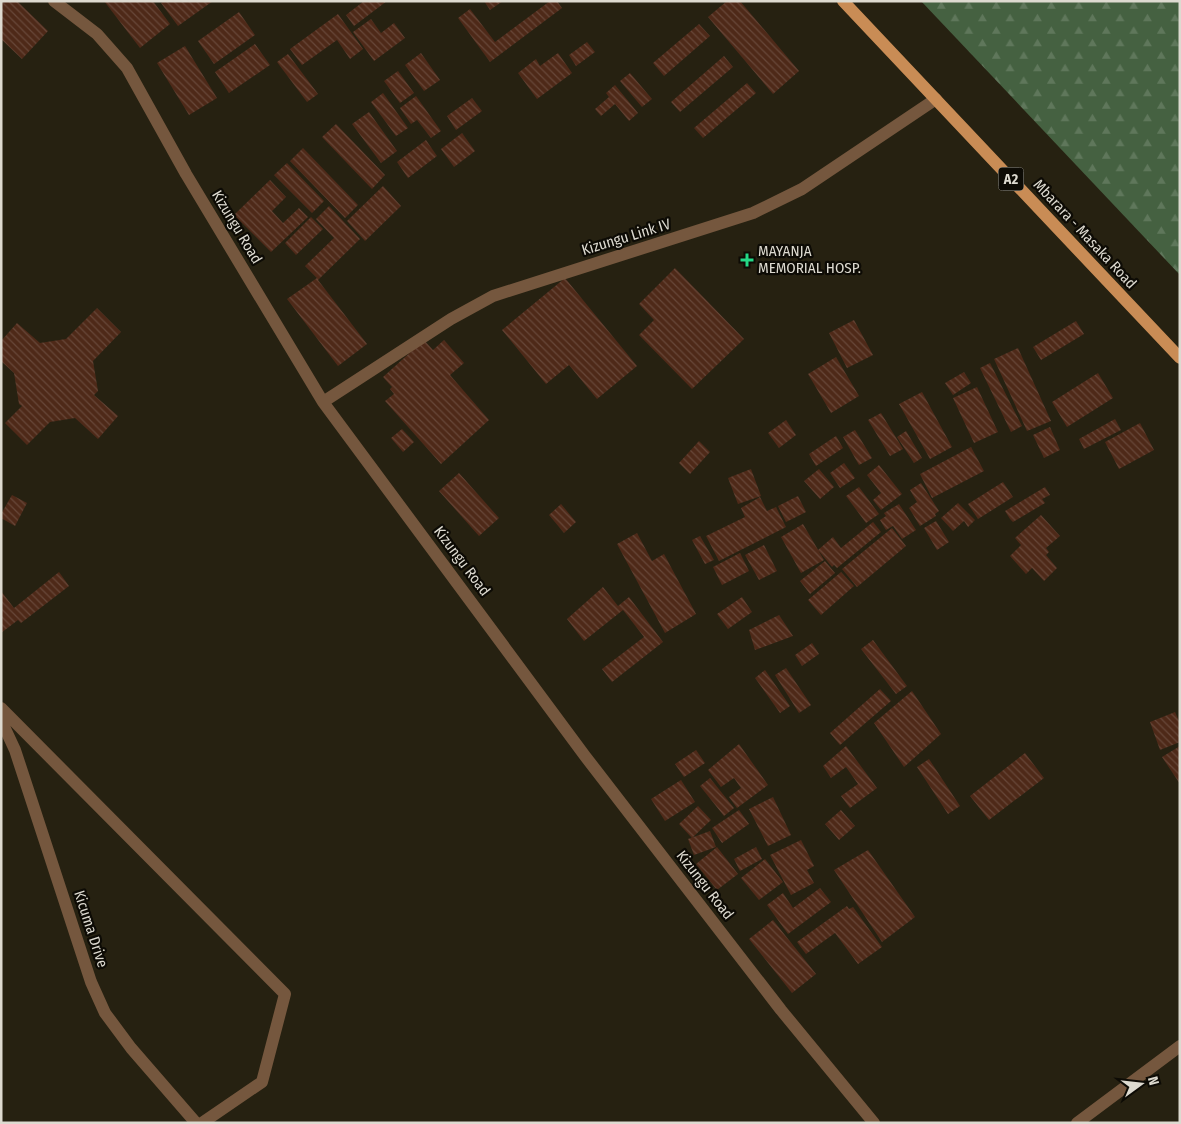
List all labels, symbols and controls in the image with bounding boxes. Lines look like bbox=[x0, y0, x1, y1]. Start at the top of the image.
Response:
road number: A2 bbox=[998, 168, 1024, 190]
street label: Mbarara - Masaka Road bbox=[1030, 176, 1140, 292]
street label: Kizungu Road bbox=[208, 187, 266, 267]
street label: Kizungu Link IV bbox=[579, 215, 673, 259]
place label: MAYANJA MEMORIAL HOSP. bbox=[758, 242, 861, 277]
marker: MAYANJA MEMORIAL HOSP. bbox=[740, 253, 754, 267]
street label: Kizungu Road bbox=[430, 523, 494, 599]
street label: Kizungu Road bbox=[672, 847, 738, 923]
street label: Kicuma Drive bbox=[70, 888, 112, 970]
north arrow bbox=[1116, 1059, 1166, 1109]
text: N bbox=[1144, 1075, 1162, 1087]

